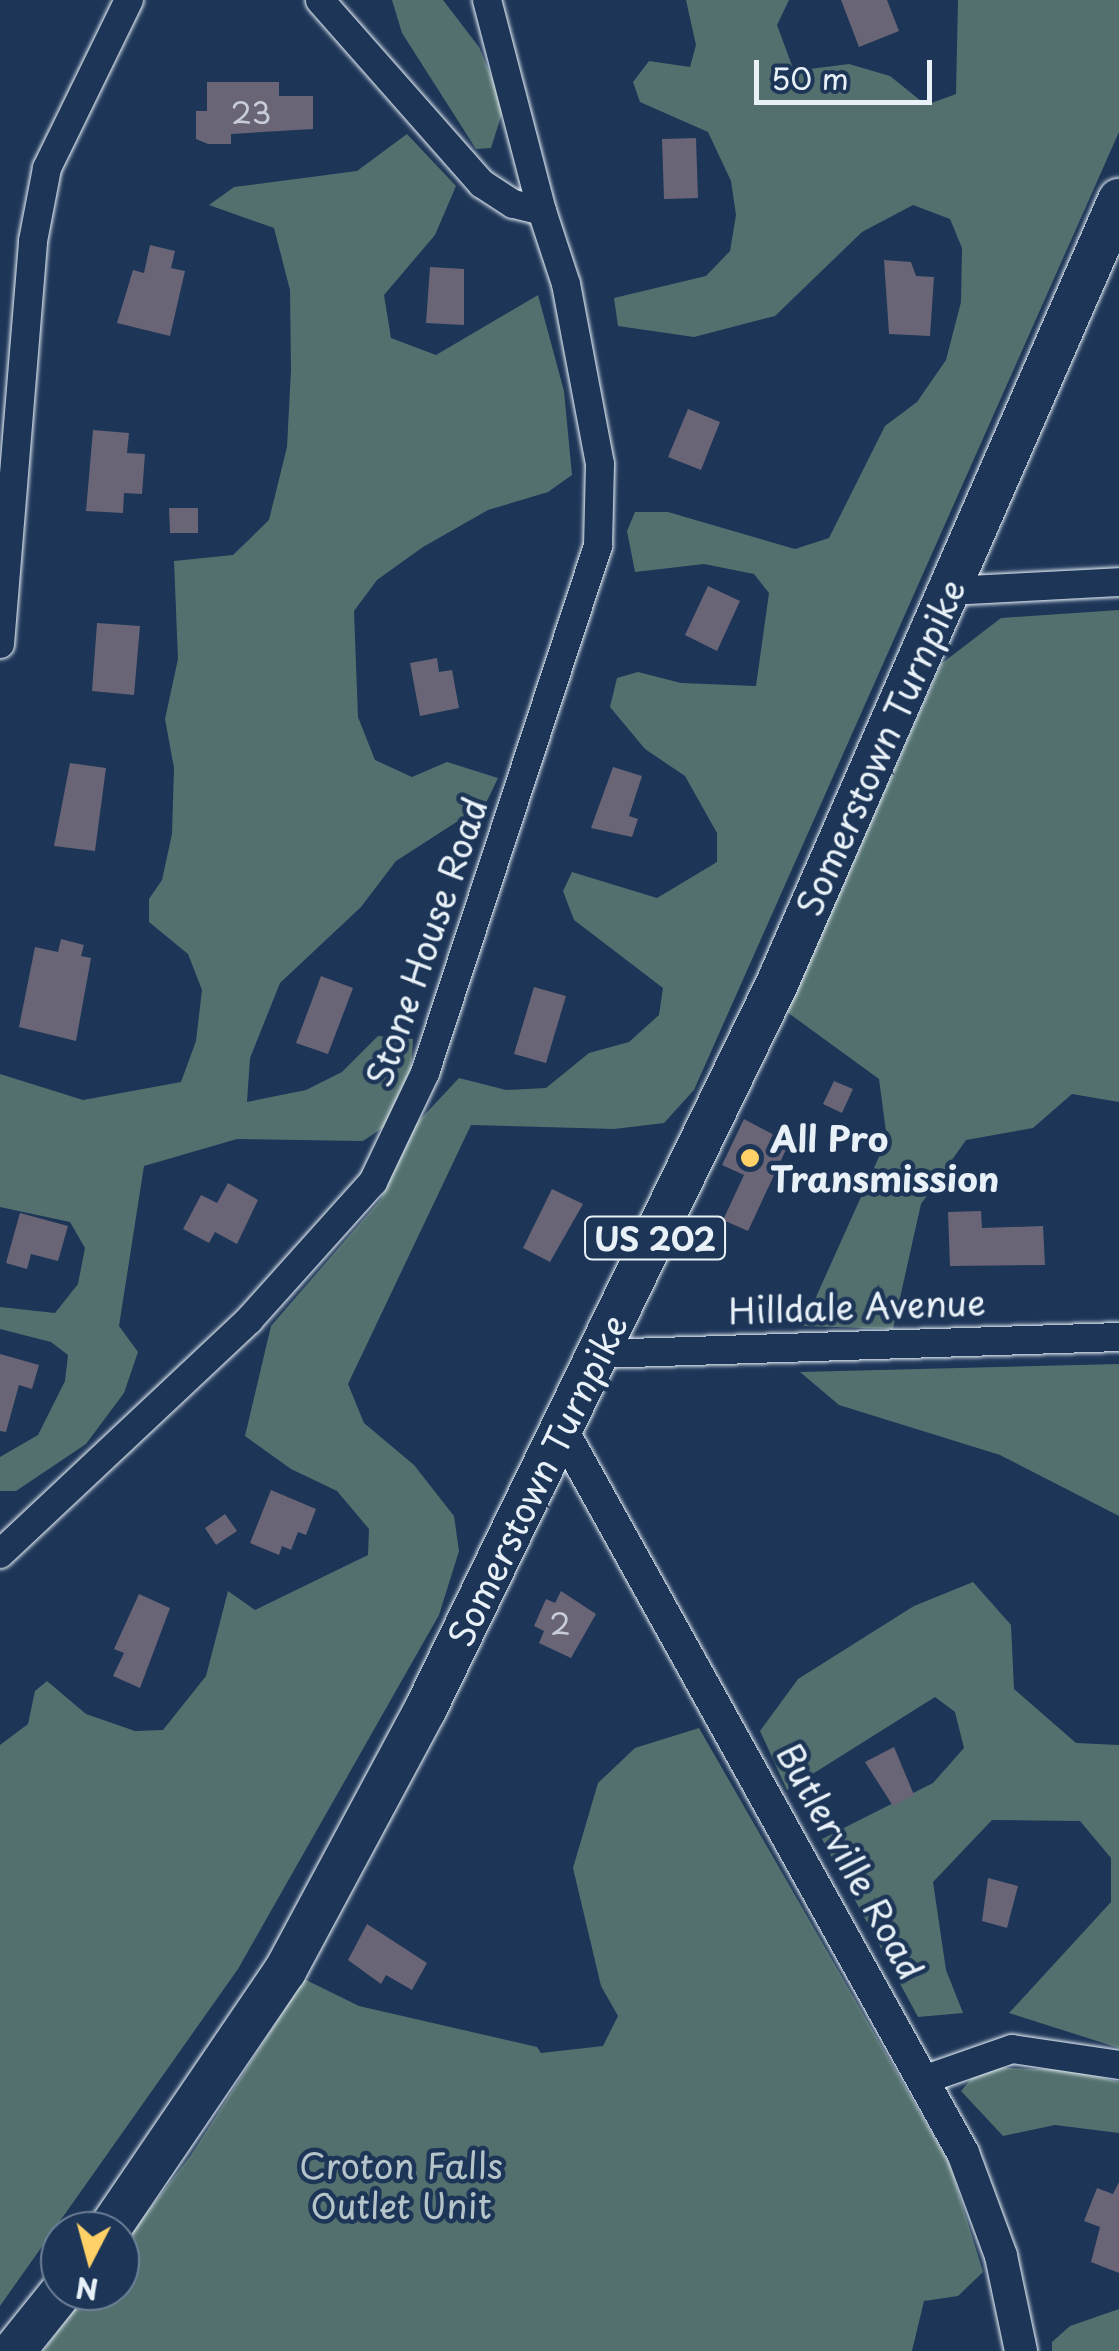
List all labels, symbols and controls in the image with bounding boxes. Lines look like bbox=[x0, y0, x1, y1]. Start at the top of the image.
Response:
scale bar bbox=[759, 40, 936, 102]
text: 50 m bbox=[771, 55, 849, 100]
house number: 23 bbox=[231, 94, 271, 130]
street label: Somerstown Turnpike bbox=[786, 571, 974, 923]
street label: Stone House Road bbox=[356, 791, 496, 1093]
place label: All Pro Transmission bbox=[770, 1117, 999, 1199]
marker: All Pro Transmission bbox=[739, 1147, 761, 1169]
road number: US 202 bbox=[582, 1211, 728, 1265]
street label: Hilldale Avenue bbox=[728, 1281, 986, 1331]
street label: Somerstown Turnpike bbox=[438, 1307, 636, 1653]
house number: 2 bbox=[549, 1605, 571, 1641]
street label: Butlerville Road bbox=[769, 1736, 933, 1986]
park label: Croton Falls Outlet Unit bbox=[299, 2144, 503, 2226]
north arrow bbox=[40, 2211, 140, 2311]
text: N bbox=[74, 2267, 100, 2312]

